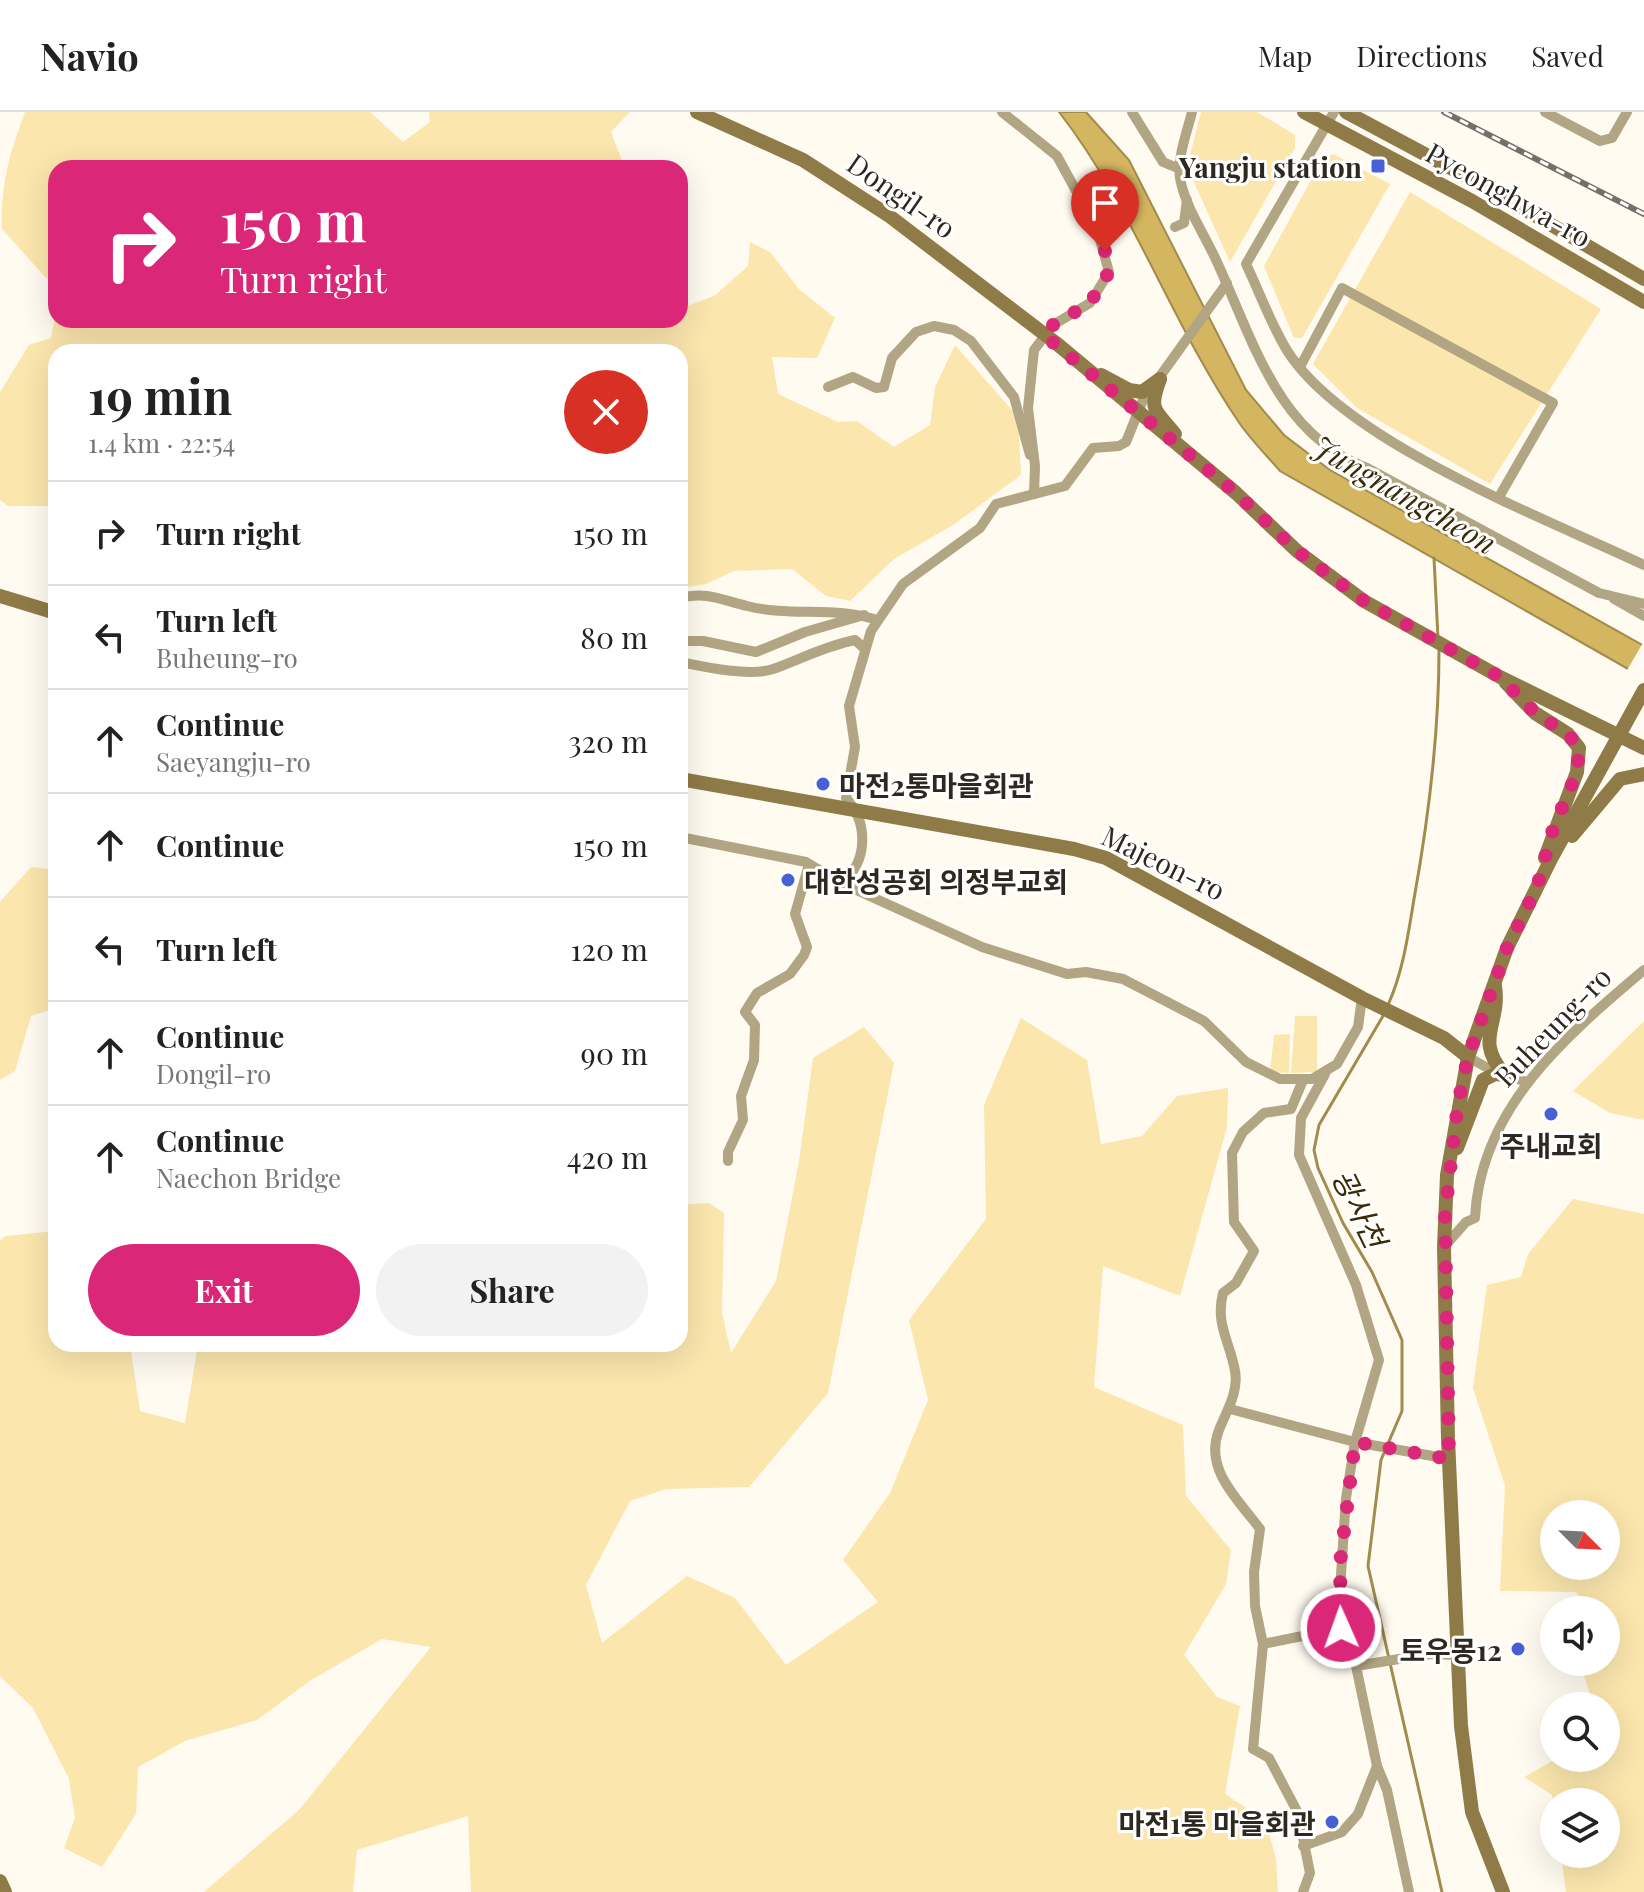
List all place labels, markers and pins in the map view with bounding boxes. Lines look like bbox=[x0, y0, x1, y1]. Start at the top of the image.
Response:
place label: Yangju station bbox=[1178, 148, 1362, 185]
marker: Yangju station bbox=[1369, 157, 1387, 175]
pin bbox=[1071, 169, 1139, 251]
place label: 마전2통마을회관 bbox=[839, 766, 1034, 803]
marker: 마전2통마을회관 bbox=[814, 775, 832, 793]
place label: 대한성공회 의정부교회 bbox=[804, 862, 1068, 899]
marker: 대한성공회 의정부교회 bbox=[779, 871, 797, 889]
marker: 주내교회 bbox=[1542, 1105, 1560, 1123]
place label: 주내교회 bbox=[1499, 1126, 1603, 1163]
place label: 토우몽12 bbox=[1399, 1631, 1502, 1668]
marker: 토우몽12 bbox=[1509, 1640, 1527, 1658]
place label: 마전1통 마을회관 bbox=[1118, 1804, 1316, 1841]
marker: 마전1통 마을회관 bbox=[1323, 1813, 1341, 1831]

